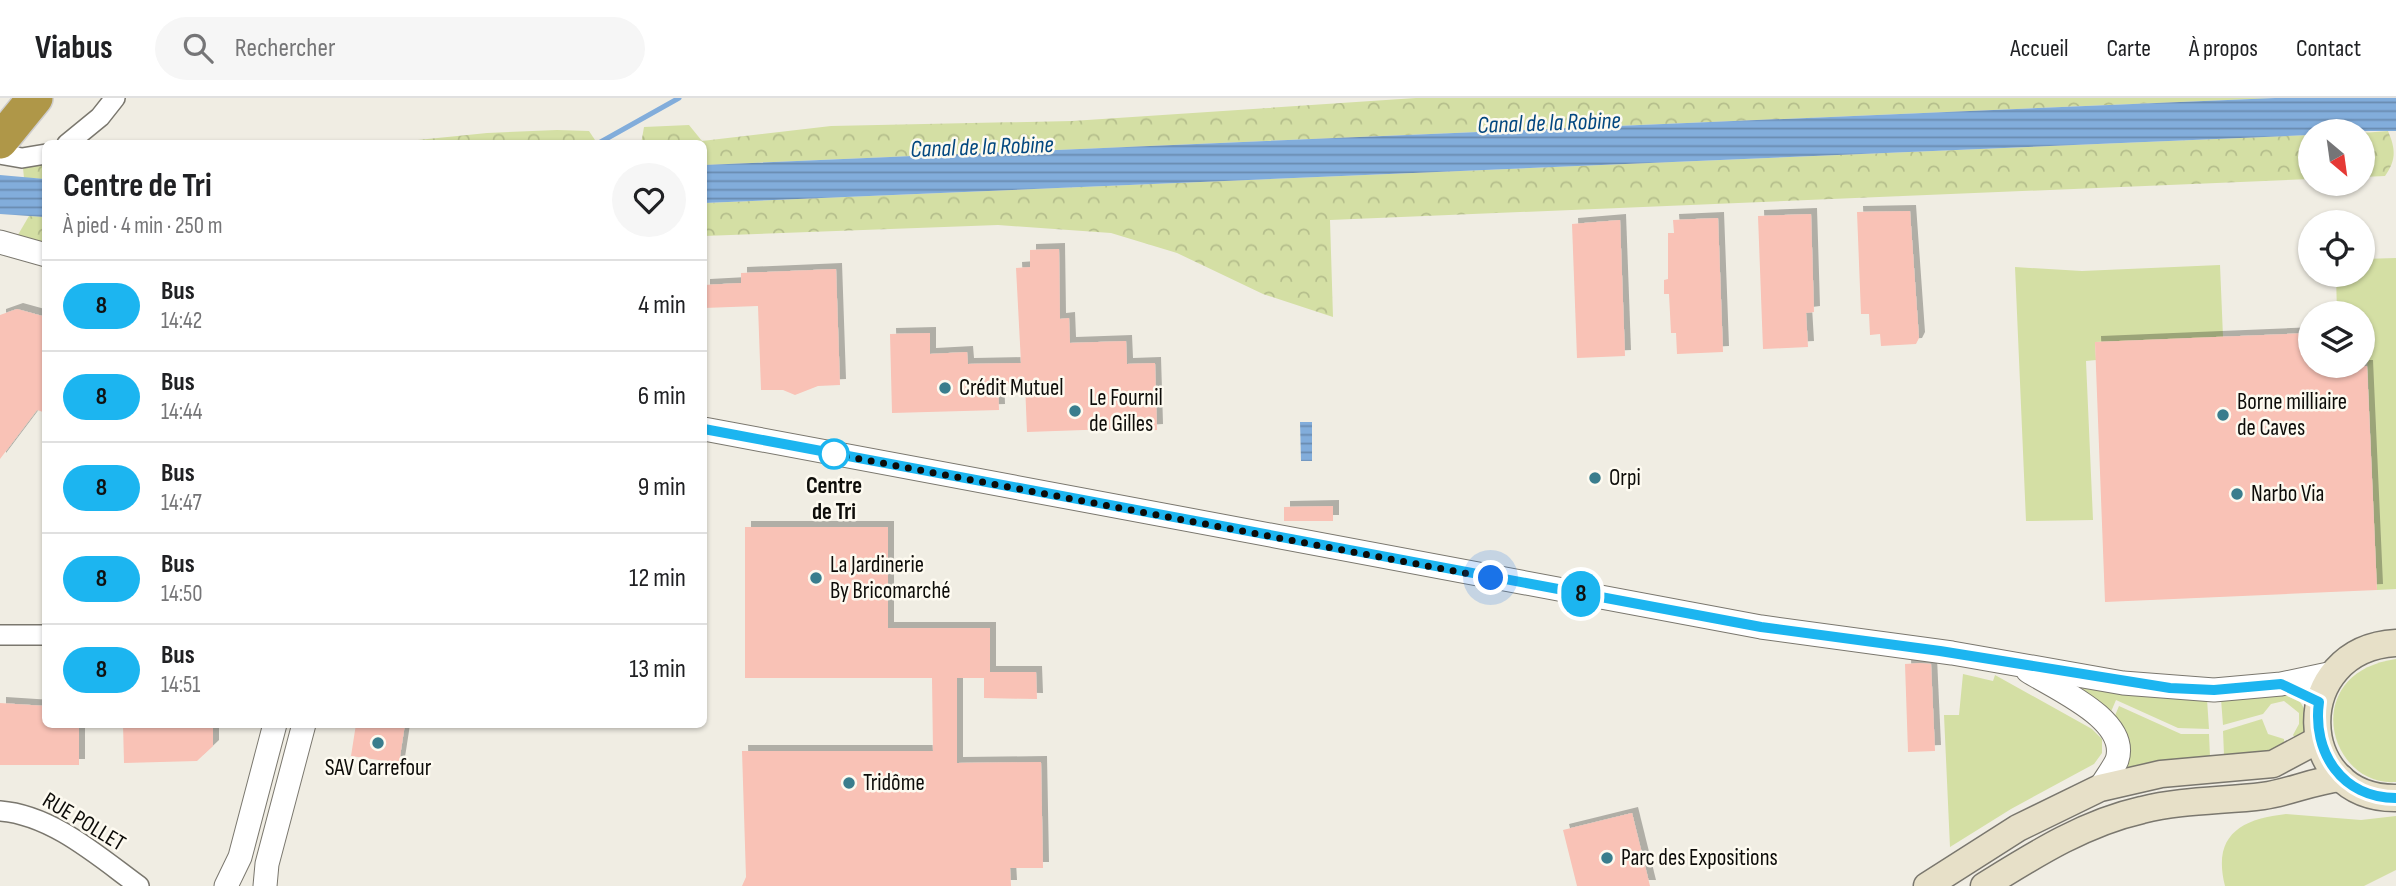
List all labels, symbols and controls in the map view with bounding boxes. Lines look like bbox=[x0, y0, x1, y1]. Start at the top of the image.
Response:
search box bbox=[155, 17, 645, 80]
text: Viabus bbox=[35, 28, 113, 68]
icon: search bbox=[179, 29, 217, 67]
text: Rechercher bbox=[235, 33, 335, 64]
text: Accueil bbox=[2010, 34, 2069, 63]
text: Carte bbox=[2107, 34, 2151, 63]
text: À propos bbox=[2189, 34, 2258, 63]
text: Contact bbox=[2296, 34, 2361, 63]
water label: Canal de la Robine bbox=[1477, 106, 1621, 140]
north arrow bbox=[2298, 119, 2375, 196]
map controls bbox=[2298, 119, 2375, 378]
water label: Canal de la Robine bbox=[910, 130, 1054, 164]
button: heart bbox=[612, 163, 686, 237]
text: Centre de Tri bbox=[63, 166, 212, 206]
button: locate bbox=[2298, 210, 2375, 287]
text: À pied · 4 min · 250 m bbox=[63, 212, 222, 240]
text: Bus bbox=[161, 276, 195, 307]
text: 4 min bbox=[638, 290, 686, 321]
text: 8 bbox=[96, 291, 107, 320]
button: layers bbox=[2298, 301, 2375, 378]
text: 14:42 bbox=[161, 307, 202, 335]
text: Bus bbox=[161, 367, 195, 398]
place label: Crédit Mutuel bbox=[959, 374, 1064, 402]
marker: Crédit Mutuel bbox=[937, 380, 953, 396]
text: 6 min bbox=[638, 381, 686, 412]
text: 8 bbox=[96, 382, 107, 411]
place label: Le Fournil de Gilles bbox=[1089, 384, 1163, 438]
place label: Borne milliaire de Caves bbox=[2237, 388, 2347, 442]
text: 14:44 bbox=[161, 398, 202, 426]
marker: Le Fournil de Gilles bbox=[1067, 403, 1083, 419]
marker: Borne milliaire de Caves bbox=[2215, 407, 2231, 423]
marker: Centre de Tri bbox=[819, 439, 849, 469]
text: Bus bbox=[161, 458, 195, 489]
place label: Orpi bbox=[1609, 464, 1641, 492]
marker: Orpi bbox=[1587, 470, 1603, 486]
text: 9 min bbox=[638, 472, 686, 503]
place label: Centre de Tri bbox=[806, 472, 862, 526]
text: 8 bbox=[96, 473, 107, 502]
place label: Narbo Via bbox=[2251, 480, 2324, 508]
marker: Narbo Via bbox=[2229, 486, 2245, 502]
text: 14:47 bbox=[161, 489, 202, 517]
text: Bus bbox=[161, 549, 195, 580]
place label: La Jardinerie By Bricomarché bbox=[830, 551, 951, 605]
your location bbox=[1473, 560, 1508, 595]
text: 12 min bbox=[629, 563, 686, 594]
text: 8 bbox=[96, 564, 107, 593]
marker: La Jardinerie By Bricomarché bbox=[808, 570, 824, 586]
line badge: 8 bbox=[1558, 571, 1604, 617]
text: 8 bbox=[1575, 579, 1587, 608]
text: 14:50 bbox=[161, 580, 203, 608]
text: Bus bbox=[161, 640, 195, 671]
text: 13 min bbox=[629, 654, 686, 685]
text: 8 bbox=[96, 655, 107, 684]
text: 14:51 bbox=[161, 671, 200, 699]
marker: SAV Carrefour bbox=[370, 735, 386, 751]
place label: SAV Carrefour bbox=[325, 754, 432, 782]
place label: Tridôme bbox=[863, 769, 925, 797]
marker: Tridôme bbox=[841, 775, 857, 791]
street label: RUE POLLET bbox=[37, 786, 131, 858]
place label: Parc des Expositions bbox=[1621, 844, 1778, 872]
marker: Parc des Expositions bbox=[1599, 850, 1615, 866]

